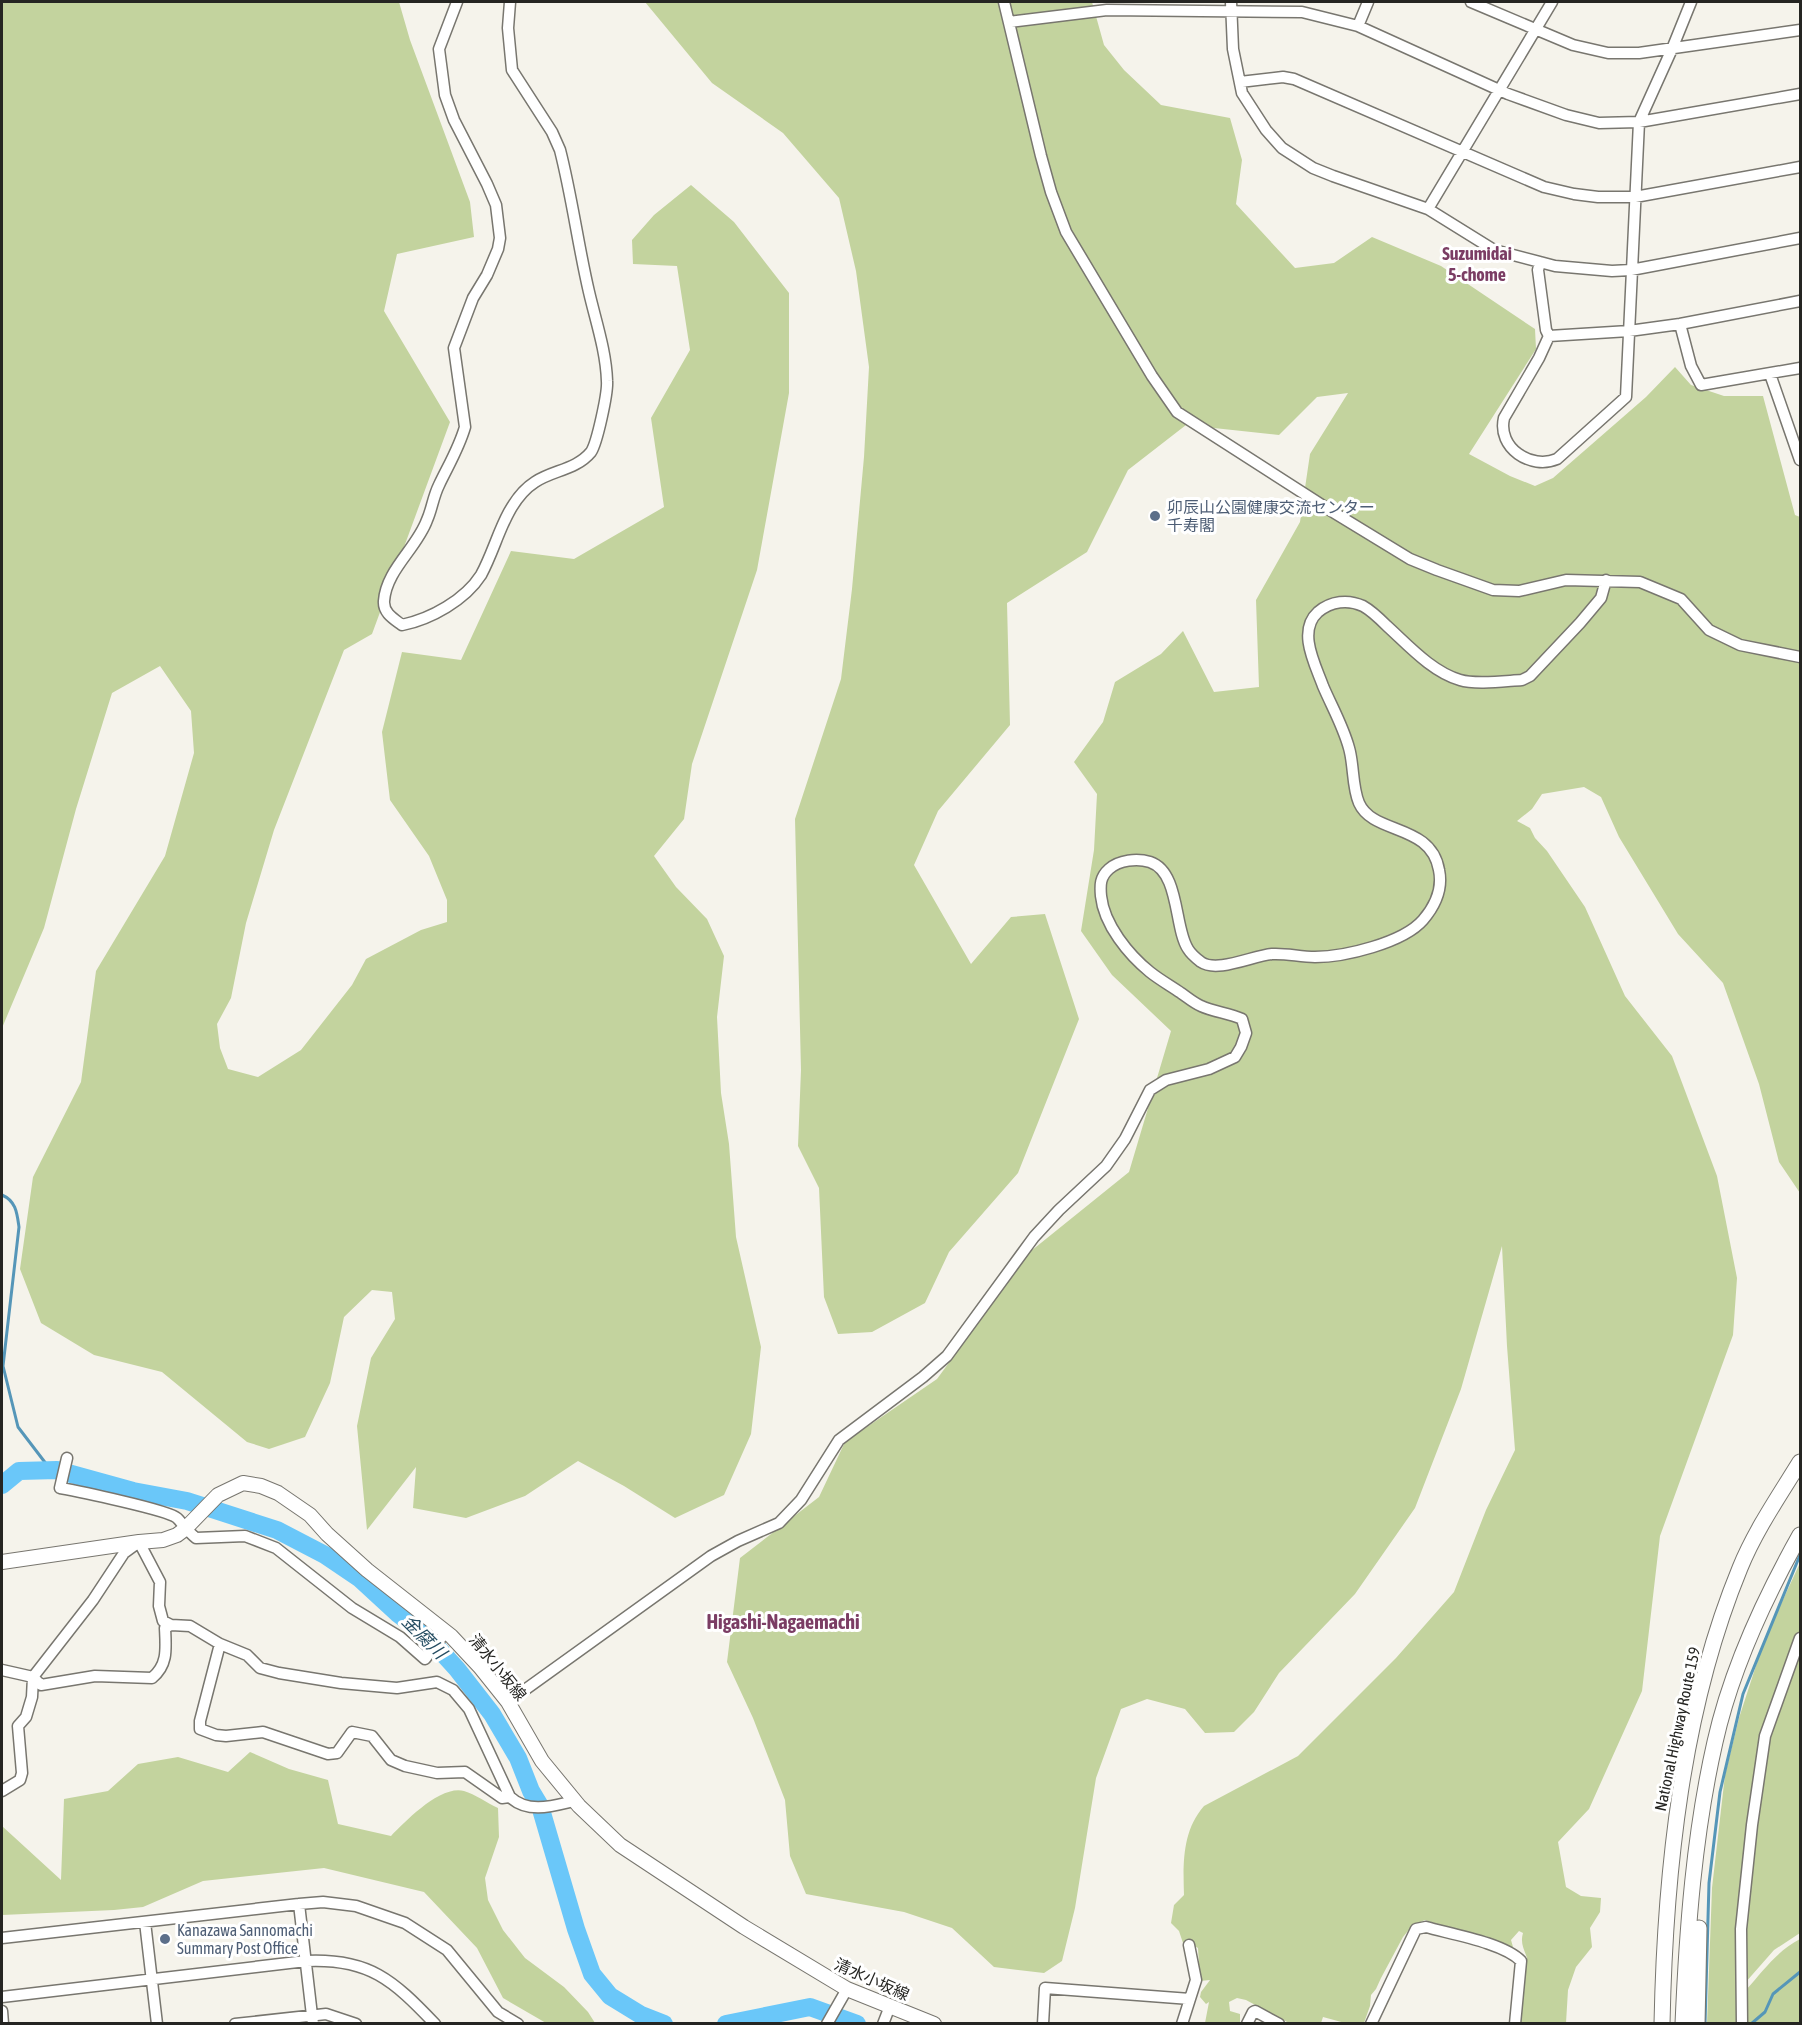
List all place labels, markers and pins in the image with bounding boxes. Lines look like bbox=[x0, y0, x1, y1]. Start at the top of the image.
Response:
place label: 卯辰山公園健康交流センター 千寿閣 bbox=[1167, 498, 1375, 534]
marker: 卯辰山公園健康交流センター 千寿閣 bbox=[1148, 509, 1162, 523]
place label: Kanazawa Sannomachi Summary Post Office bbox=[177, 1921, 313, 1958]
marker: Kanazawa Sannomachi Summary Post Office bbox=[158, 1932, 172, 1946]

